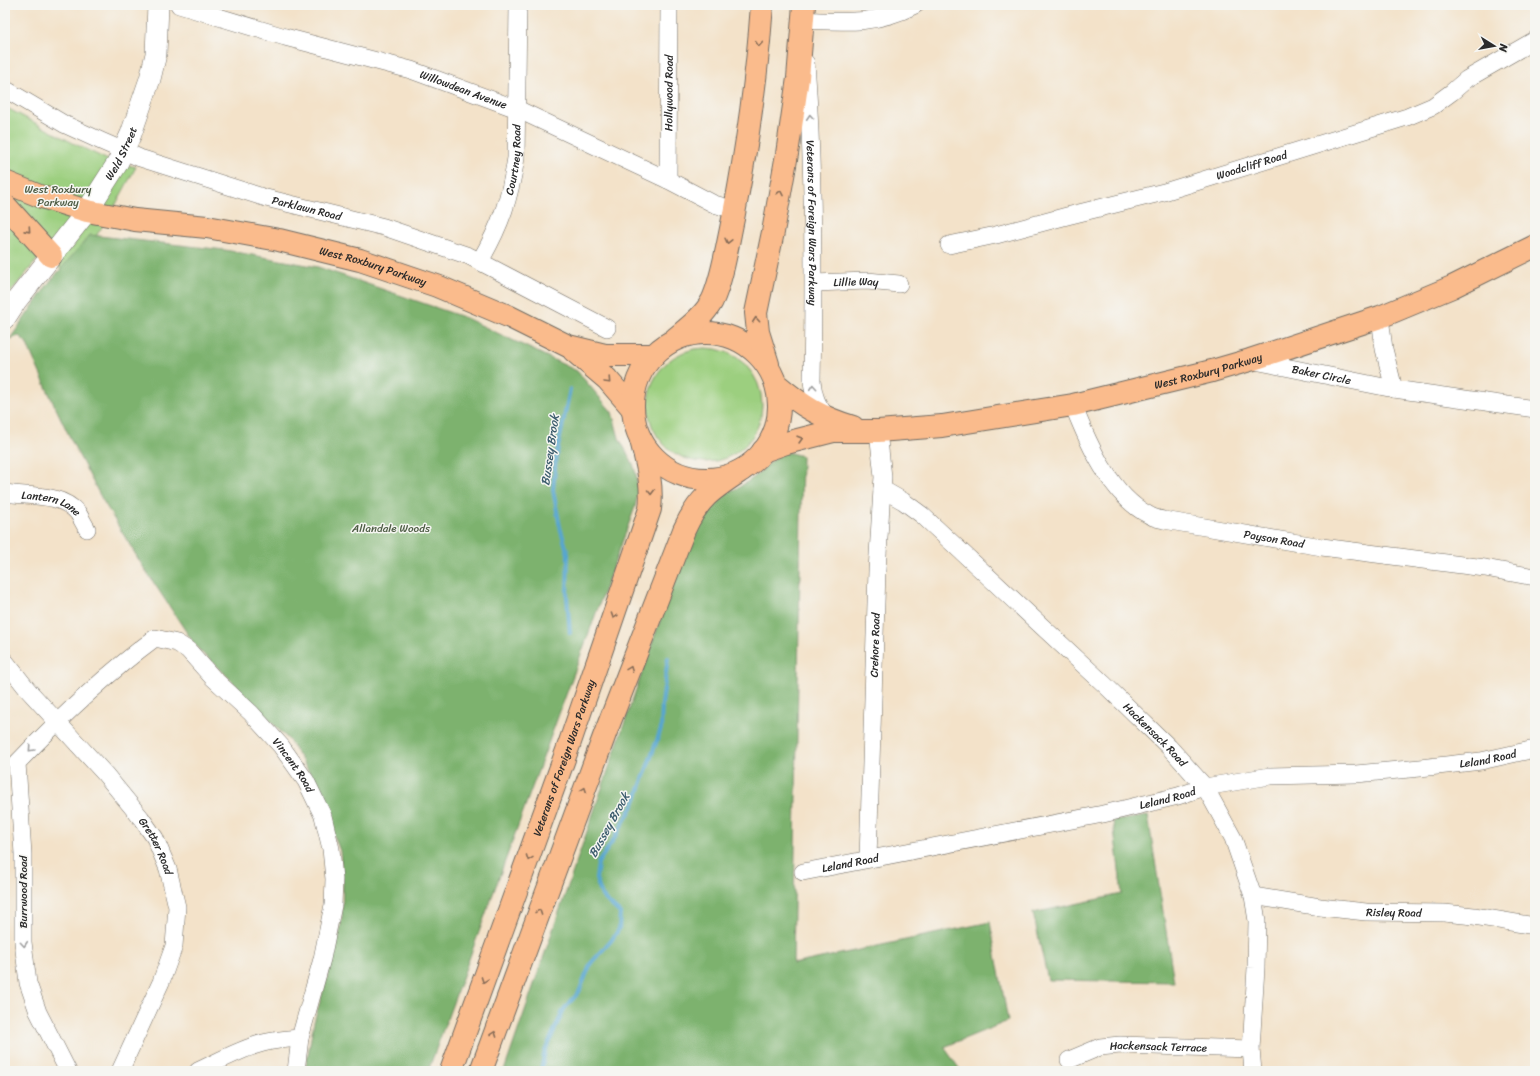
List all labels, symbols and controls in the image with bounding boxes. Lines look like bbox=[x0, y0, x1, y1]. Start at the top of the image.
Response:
north arrow bbox=[1474, 26, 1514, 66]
one-way arrow bbox=[755, 41, 764, 47]
text: N bbox=[1493, 41, 1514, 54]
street label: Hollywood Road bbox=[659, 54, 678, 131]
street label: Willowdean Avenue bbox=[417, 65, 510, 114]
one-way arrow bbox=[806, 114, 815, 120]
street label: Courtney Road bbox=[499, 123, 526, 197]
street label: Weld Street bbox=[100, 124, 142, 184]
street label: Veterans of Foreign Wars Parkway bbox=[801, 140, 823, 306]
street label: Woodcliff Road bbox=[1214, 145, 1290, 185]
park label: West Roxbury Parkway bbox=[25, 180, 92, 212]
street label: Parklawn Road bbox=[270, 190, 345, 226]
one-way arrow bbox=[776, 190, 784, 196]
one-way arrow bbox=[24, 225, 31, 233]
one-way arrow bbox=[725, 238, 733, 244]
street label: West Roxbury Parkway bbox=[317, 241, 429, 291]
street label: Lillie Way bbox=[833, 271, 880, 292]
one-way arrow bbox=[752, 317, 761, 323]
street label: West Roxbury Parkway bbox=[1152, 347, 1265, 394]
street label: Baker Circle bbox=[1290, 359, 1353, 390]
one-way arrow bbox=[604, 376, 611, 384]
one-way arrow bbox=[809, 384, 818, 390]
water label: Bussey Brook bbox=[534, 412, 566, 487]
one-way arrow bbox=[797, 435, 804, 444]
street label: Lantern Lane bbox=[21, 485, 86, 521]
one-way arrow bbox=[647, 489, 655, 495]
park label: Allandale Woods bbox=[351, 519, 431, 538]
street label: Payson Road bbox=[1242, 524, 1307, 554]
street label: Crehore Road bbox=[864, 611, 885, 678]
one-way arrow bbox=[610, 613, 619, 620]
one-way arrow bbox=[626, 665, 634, 672]
street label: Veterans of Foreign Wars Parkway bbox=[527, 676, 600, 839]
street label: Hackensack Road bbox=[1119, 698, 1193, 772]
street label: Vincent Road bbox=[268, 733, 320, 797]
one-way arrow bbox=[28, 744, 35, 752]
street label: Leland Road bbox=[1459, 744, 1519, 773]
street label: Leland Road bbox=[1137, 781, 1199, 814]
one-way arrow bbox=[579, 787, 588, 794]
water label: Bussey Brook bbox=[582, 787, 637, 862]
street label: Gretter Road bbox=[134, 813, 179, 878]
street label: Leland Road bbox=[820, 848, 881, 878]
street label: Burrwood Road bbox=[14, 854, 33, 928]
one-way arrow bbox=[525, 854, 533, 861]
street label: Risley Road bbox=[1366, 903, 1423, 922]
one-way arrow bbox=[534, 909, 542, 916]
one-way arrow bbox=[19, 941, 28, 947]
one-way arrow bbox=[481, 976, 489, 983]
one-way arrow bbox=[490, 1031, 498, 1038]
street label: Hackensack Terrace bbox=[1109, 1035, 1208, 1057]

